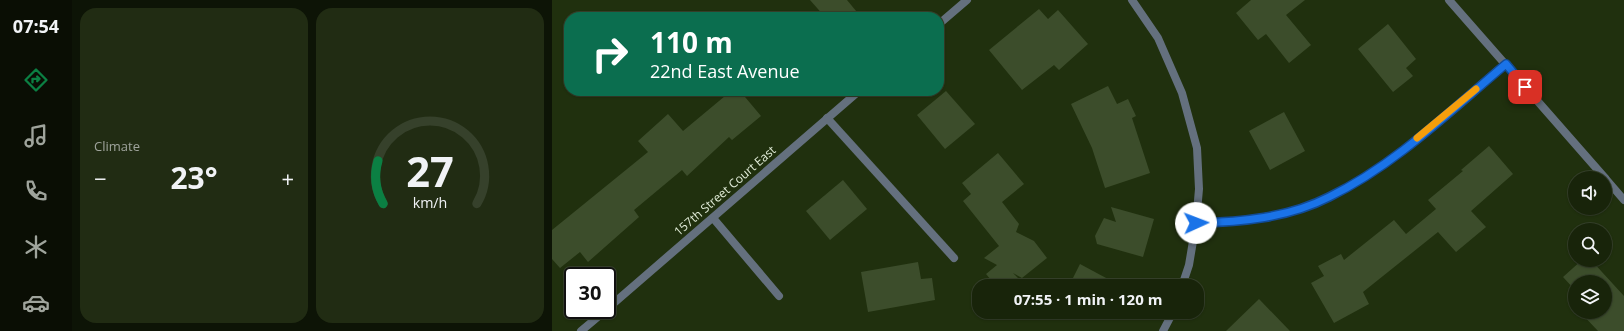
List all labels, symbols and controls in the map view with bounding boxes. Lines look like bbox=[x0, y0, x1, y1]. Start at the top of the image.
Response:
text: 07:54 bbox=[13, 14, 59, 38]
text: 110 m bbox=[650, 23, 733, 61]
icon: right bbox=[584, 28, 636, 80]
text: 22nd East Avenue bbox=[650, 59, 800, 83]
icon: directions bbox=[22, 66, 50, 94]
pin bbox=[1508, 70, 1542, 104]
icon: arrive bbox=[1514, 76, 1536, 98]
icon: music bbox=[22, 122, 50, 150]
text: Climate bbox=[94, 137, 140, 155]
text: 27 bbox=[406, 142, 454, 198]
street label: 157th Street Court East bbox=[670, 142, 779, 240]
text: 23° bbox=[170, 157, 218, 198]
text: − bbox=[94, 163, 107, 193]
text: + bbox=[281, 163, 294, 193]
map controls bbox=[1568, 171, 1612, 319]
button: sound bbox=[1568, 171, 1612, 215]
icon: phone bbox=[22, 177, 50, 205]
text: km/h bbox=[413, 192, 447, 211]
position arrow bbox=[1175, 202, 1217, 244]
button: search bbox=[1568, 223, 1612, 267]
icon: climate bbox=[22, 233, 50, 261]
speed limit sign: 30 bbox=[564, 267, 616, 319]
button: layers bbox=[1568, 275, 1612, 319]
icon: car bbox=[22, 289, 50, 317]
text: 07:55 · 1 min · 120 m bbox=[1014, 289, 1162, 309]

